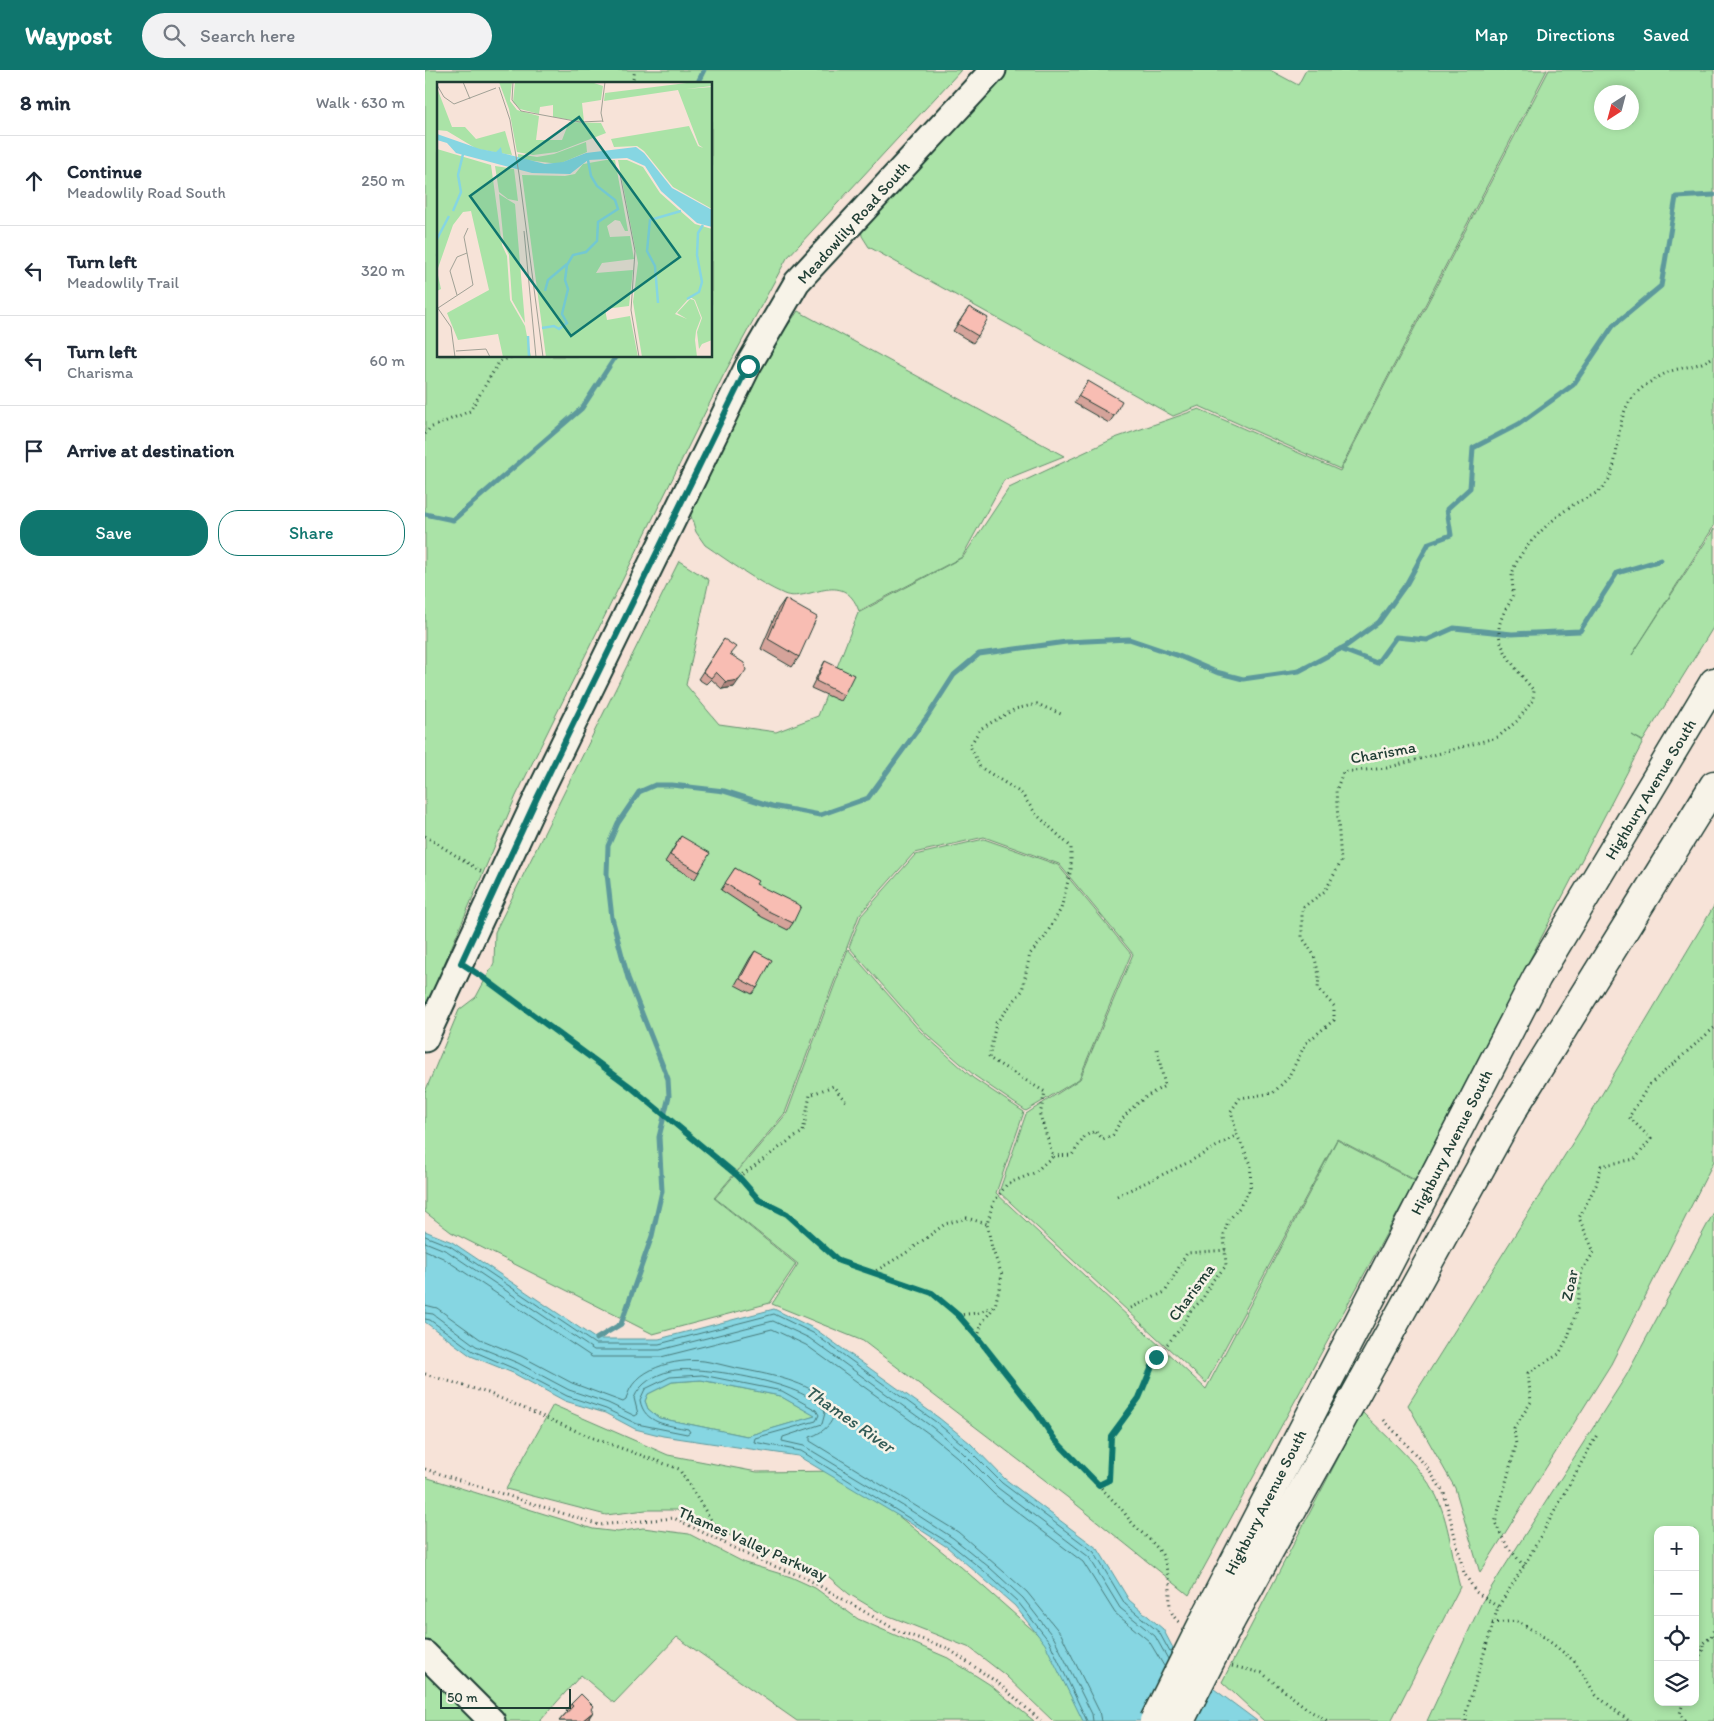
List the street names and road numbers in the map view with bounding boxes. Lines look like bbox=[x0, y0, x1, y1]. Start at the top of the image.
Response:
street label: Meadowlily Road South bbox=[793, 157, 914, 288]
street label: Highbury Avenue South bbox=[1601, 715, 1700, 863]
street label: Charisma bbox=[1349, 737, 1418, 768]
street label: Highbury Avenue South bbox=[1406, 1066, 1496, 1218]
street label: Charisma bbox=[1164, 1259, 1219, 1325]
street label: Zoar bbox=[1557, 1267, 1582, 1303]
street label: Highbury Avenue South bbox=[1220, 1426, 1310, 1578]
street label: Thames Valley Parkway bbox=[675, 1502, 831, 1585]

